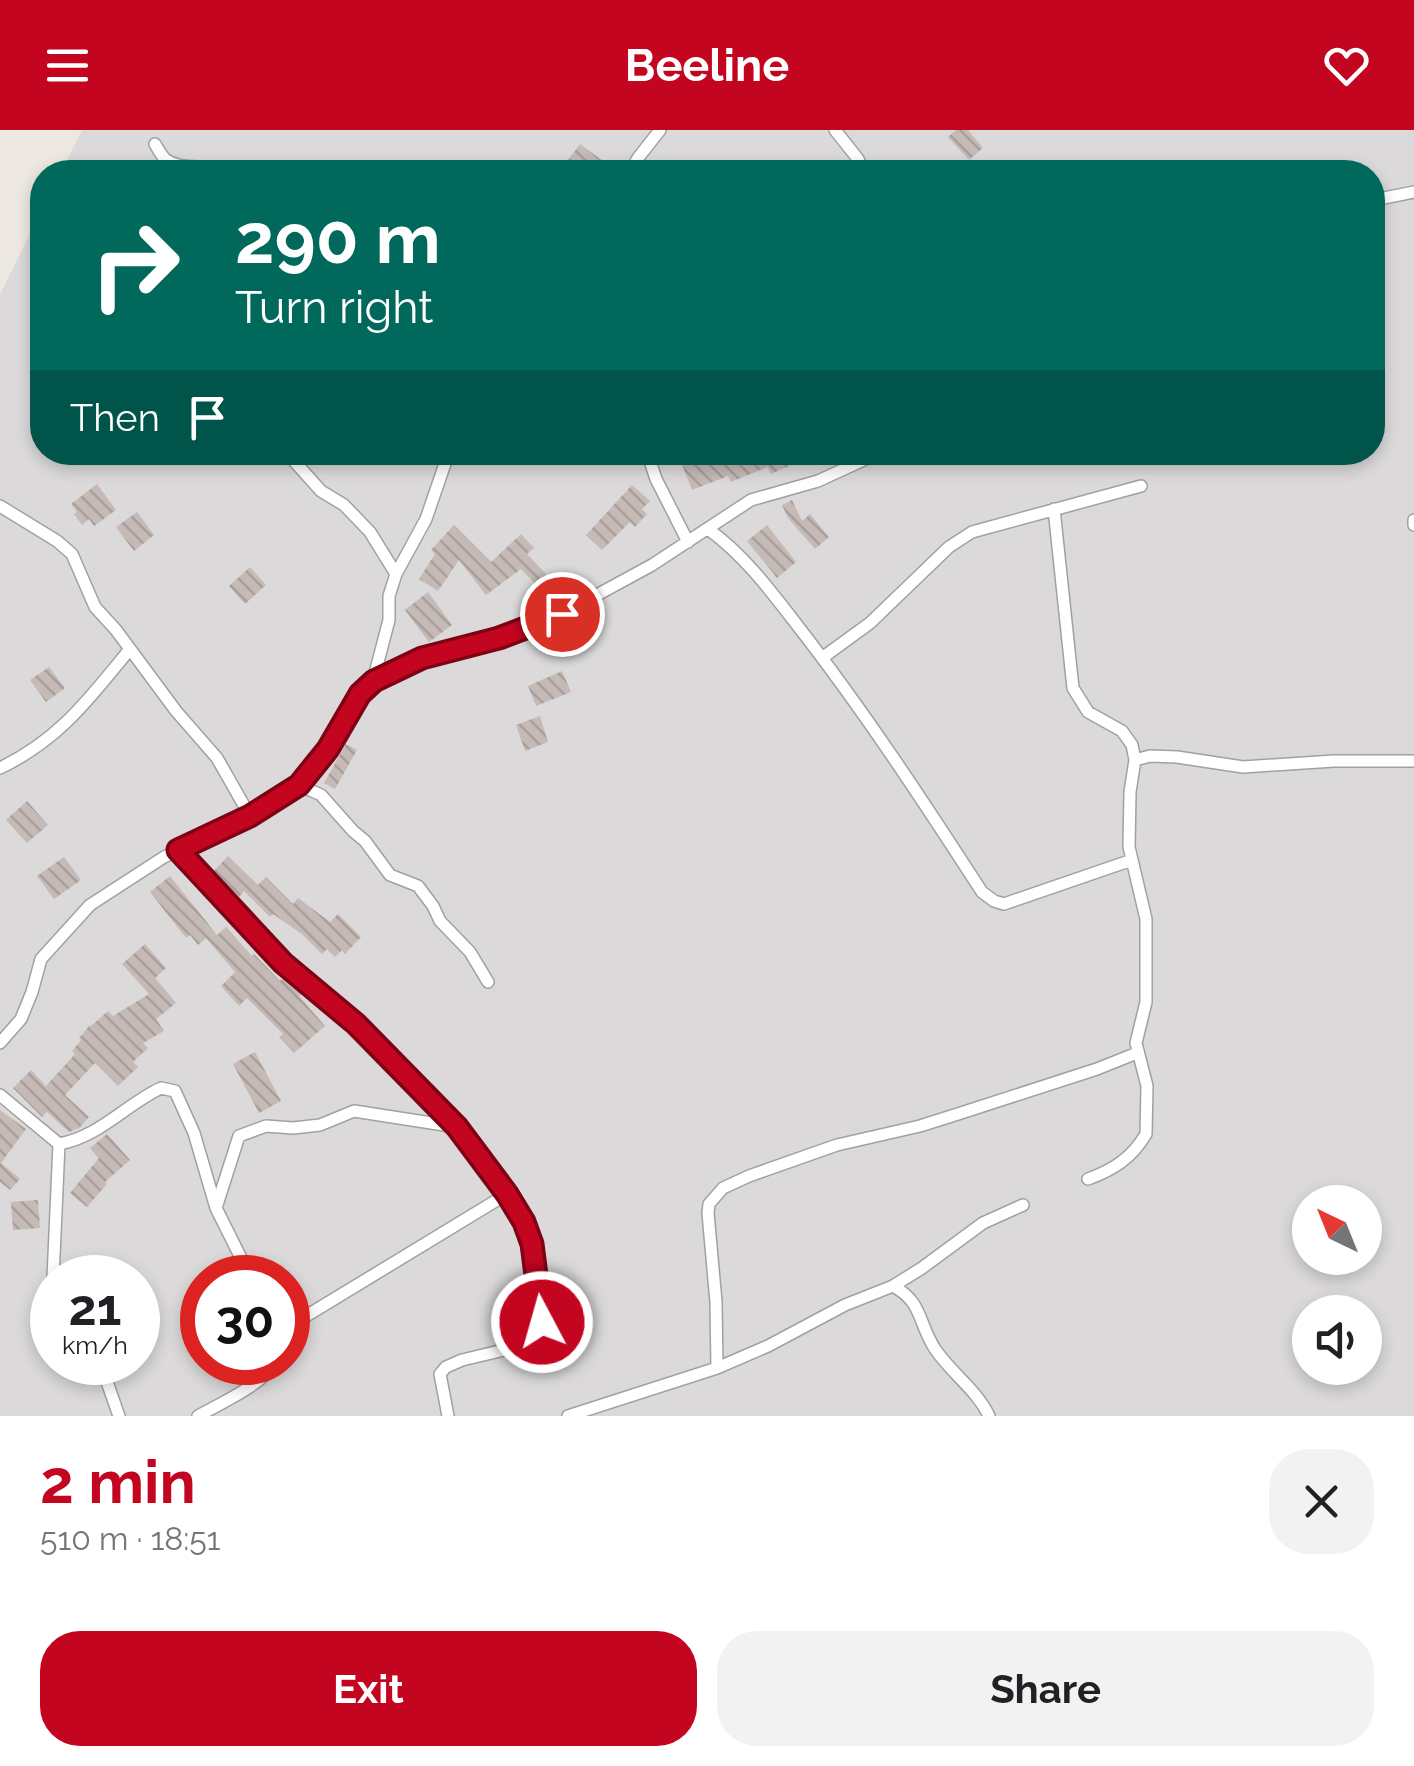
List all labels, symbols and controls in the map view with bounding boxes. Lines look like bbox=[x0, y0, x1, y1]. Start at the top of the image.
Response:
icon: menu bbox=[40, 38, 95, 93]
icon: heart bbox=[1319, 38, 1374, 93]
text: Beeline bbox=[625, 39, 789, 92]
text: 290 m bbox=[235, 197, 441, 279]
icon: right bbox=[70, 200, 200, 330]
text: Turn right bbox=[235, 281, 433, 334]
icon: arrive bbox=[180, 390, 235, 445]
text: Then bbox=[70, 395, 160, 440]
pin bbox=[520, 572, 605, 657]
icon: arrive bbox=[535, 587, 590, 642]
north arrow bbox=[1292, 1185, 1382, 1275]
map controls bbox=[1292, 1185, 1382, 1385]
speed limit sign: 30 bbox=[180, 1255, 310, 1385]
position arrow bbox=[490, 1270, 594, 1374]
text: 21 bbox=[69, 1278, 121, 1337]
button: sound bbox=[1292, 1295, 1382, 1385]
text: km/h bbox=[62, 1330, 128, 1360]
text: 2 min bbox=[40, 1447, 196, 1517]
button: close bbox=[1269, 1449, 1374, 1554]
text: 510 m · 18:51 bbox=[40, 1520, 220, 1557]
button: Exit bbox=[40, 1631, 697, 1746]
button: Share bbox=[717, 1631, 1374, 1746]

